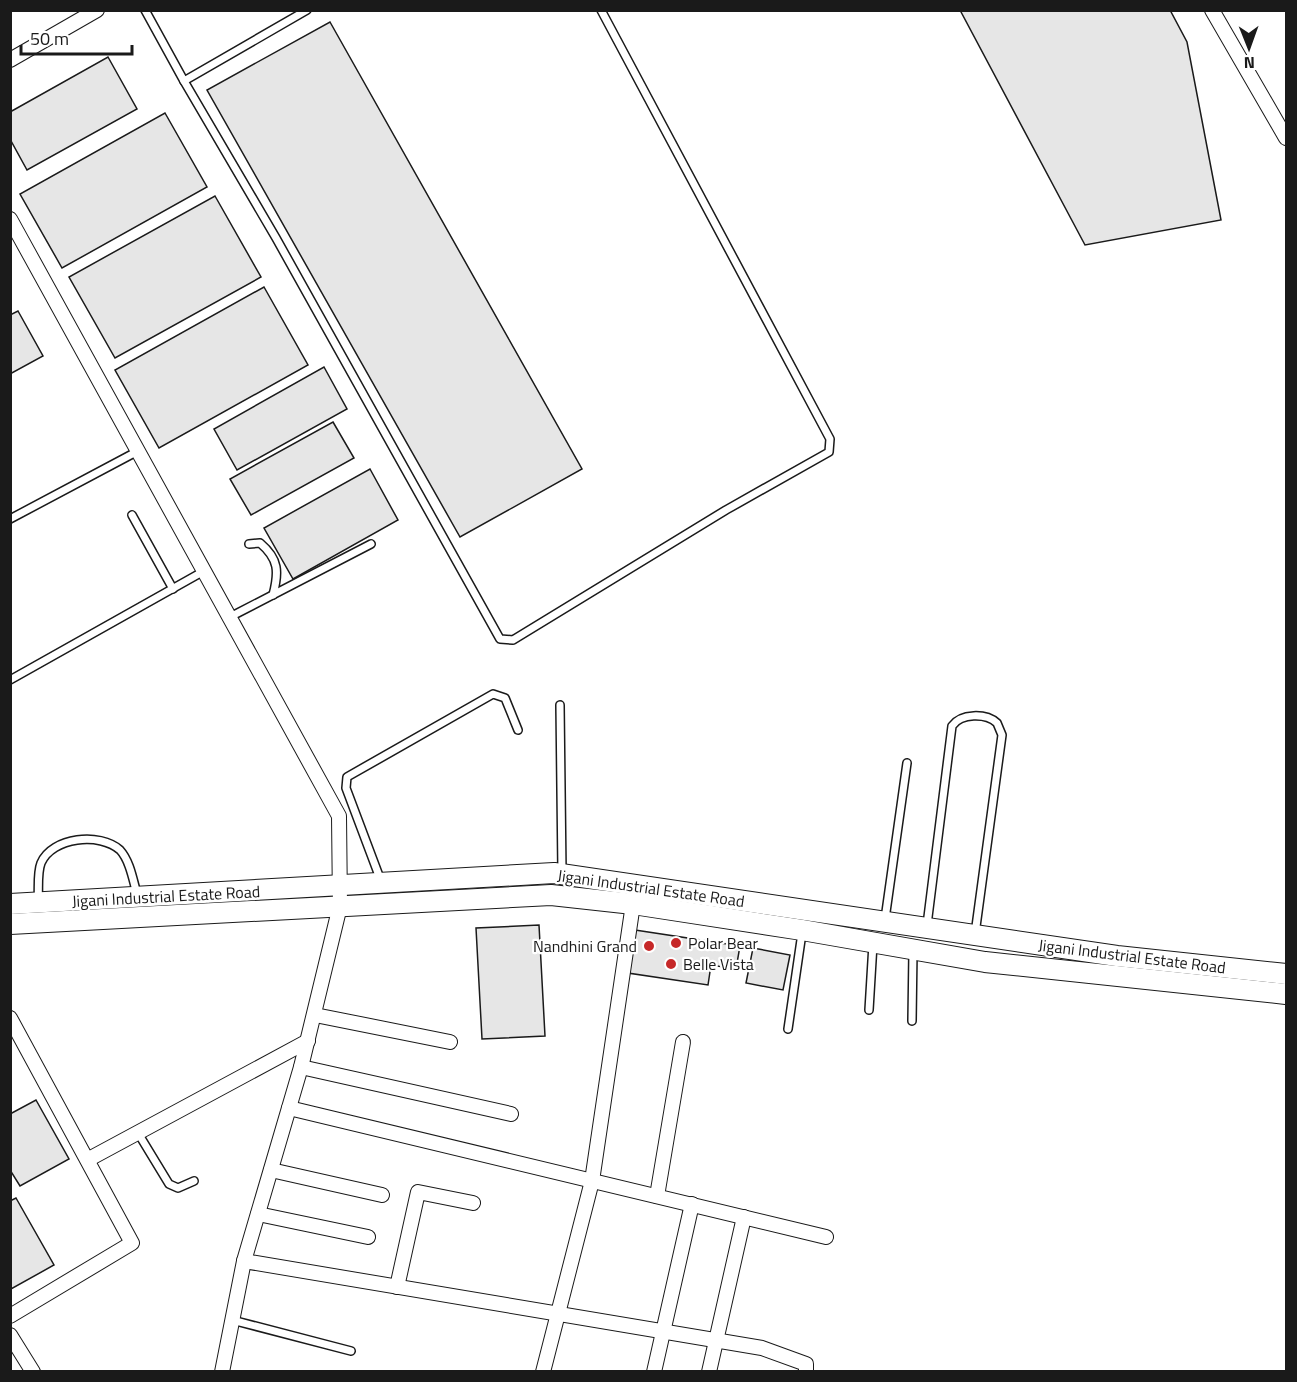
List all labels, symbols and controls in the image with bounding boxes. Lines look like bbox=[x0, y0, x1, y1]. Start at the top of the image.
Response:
scale bar bbox=[21, 18, 132, 56]
north arrow bbox=[1219, 18, 1279, 78]
text: 50 m bbox=[30, 25, 69, 52]
text: N bbox=[1244, 51, 1255, 75]
street label: Jigani Industrial Estate Road bbox=[556, 863, 746, 913]
street label: Jigani Industrial Estate Road bbox=[71, 879, 261, 913]
place label: Polar Bear bbox=[688, 931, 759, 955]
street label: Jigani Industrial Estate Road bbox=[1037, 933, 1227, 979]
place label: Nandhini Grand bbox=[533, 934, 637, 958]
marker: Polar Bear bbox=[669, 936, 683, 950]
marker: Nandhini Grand bbox=[642, 939, 656, 953]
place label: Belle Vista bbox=[683, 952, 754, 976]
marker: Belle Vista bbox=[664, 957, 678, 971]

